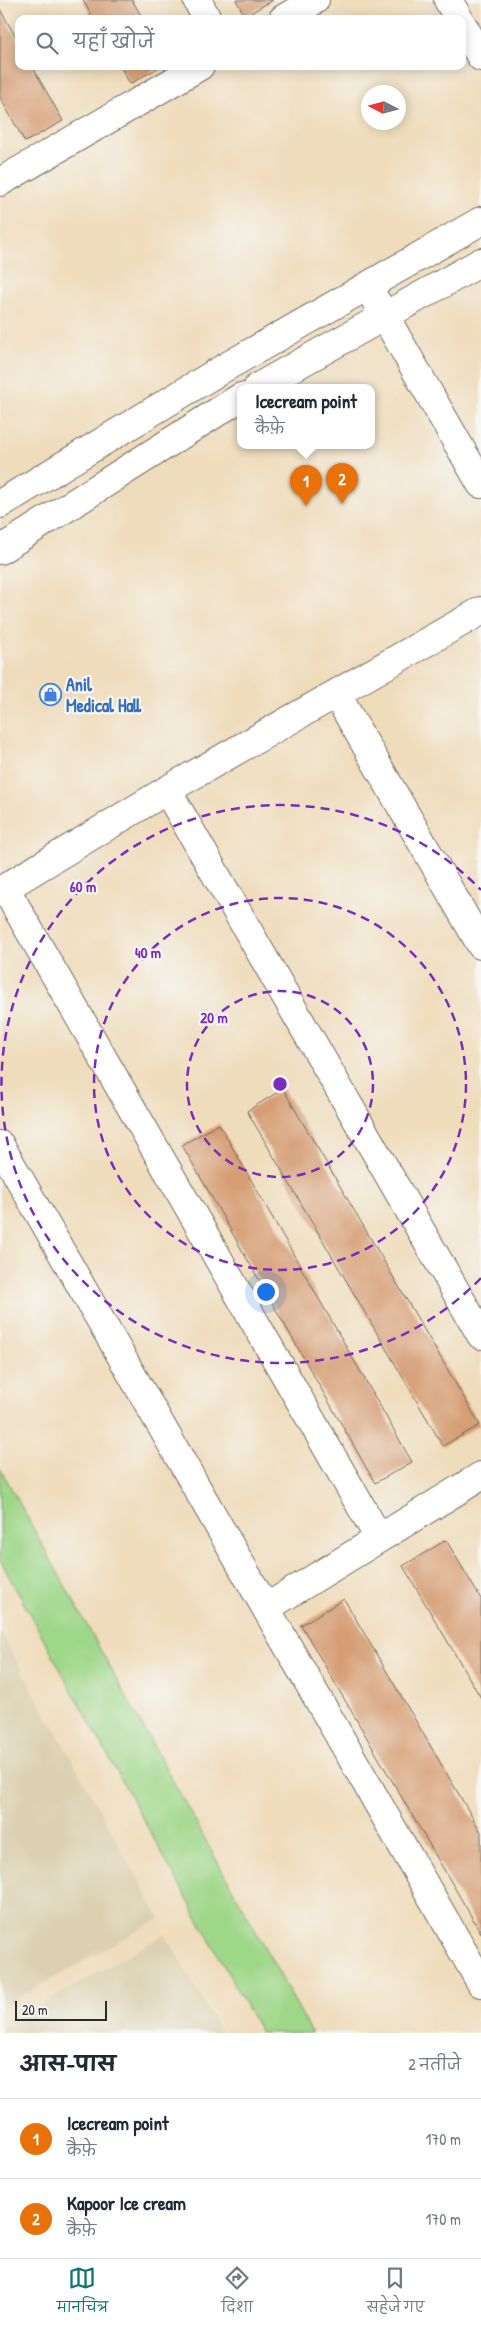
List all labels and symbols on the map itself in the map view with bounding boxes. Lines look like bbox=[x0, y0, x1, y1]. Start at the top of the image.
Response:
north arrow bbox=[361, 85, 406, 130]
pin: 2 bbox=[326, 463, 358, 504]
pin: 1 bbox=[290, 465, 322, 506]
place label: Anil Medical Hall bbox=[66, 672, 142, 718]
shop icon: Anil Medical Hall bbox=[38, 683, 62, 707]
text: 60 m bbox=[70, 876, 96, 897]
text: 40 m bbox=[135, 942, 161, 963]
text: 20 m bbox=[200, 1007, 228, 1028]
centre of rings bbox=[271, 1075, 289, 1093]
your location bbox=[253, 1279, 279, 1305]
scale bar bbox=[15, 1998, 108, 2021]

